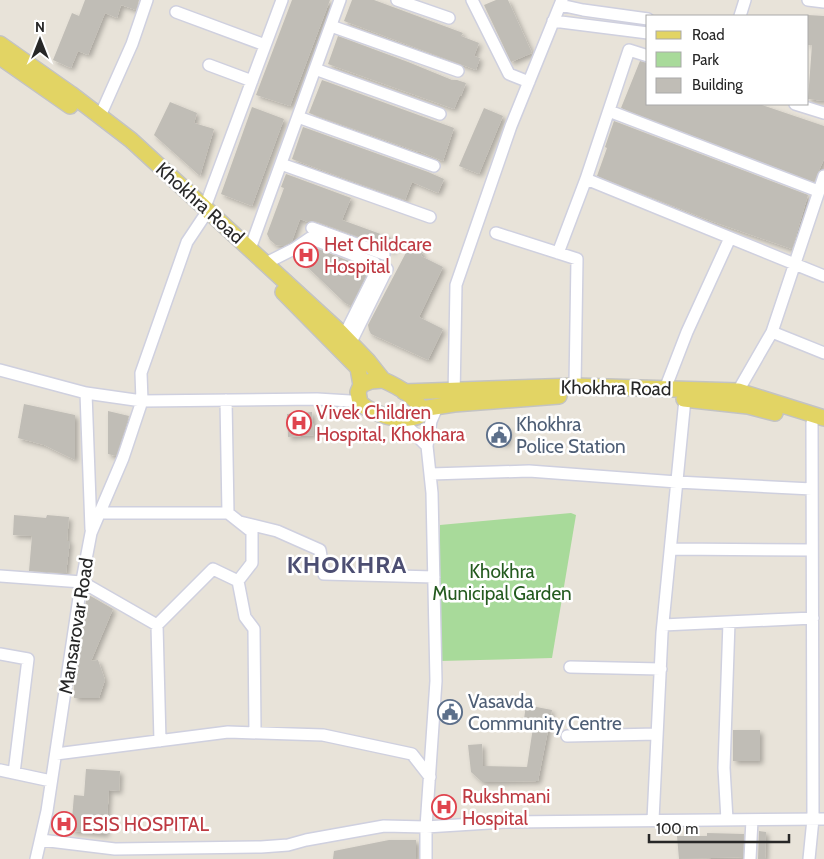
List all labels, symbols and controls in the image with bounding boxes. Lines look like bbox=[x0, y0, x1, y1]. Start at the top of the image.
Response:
north arrow bbox=[15, 15, 65, 65]
legend bbox=[646, 15, 809, 105]
text: N bbox=[35, 18, 45, 36]
text: Road bbox=[692, 26, 725, 44]
text: Park bbox=[692, 51, 719, 69]
text: Building bbox=[692, 76, 743, 94]
street label: Khokhra Road bbox=[151, 157, 249, 249]
place label: Het Childcare Hospital bbox=[324, 233, 432, 278]
hospital icon: Het Childcare Hospital bbox=[293, 242, 319, 268]
street label: Khokhra Road bbox=[560, 376, 672, 400]
place label: Vivek Children Hospital, Khokhara bbox=[316, 401, 465, 446]
hospital icon: Vivek Children Hospital, Khokhara bbox=[286, 410, 312, 436]
place label: Khokhra Police Station bbox=[516, 413, 626, 458]
public building icon: Khokhra Police Station bbox=[486, 422, 512, 448]
district label: KHOKHRA bbox=[287, 550, 407, 579]
street label: Mansarovar Road bbox=[54, 556, 98, 696]
park label: Khokhra Municipal Garden bbox=[432, 560, 572, 605]
place label: Vasavda Community Centre bbox=[468, 690, 622, 735]
public building icon: Vasavda Community Centre bbox=[437, 699, 463, 725]
place label: Rukshmani Hospital bbox=[462, 785, 550, 830]
hospital icon: Rukshmani Hospital bbox=[431, 794, 457, 820]
hospital icon: ESIS HOSPITAL bbox=[51, 811, 77, 837]
scale bar bbox=[649, 812, 789, 844]
place label: ESIS HOSPITAL bbox=[82, 813, 209, 836]
text: 100 m bbox=[656, 820, 698, 838]

